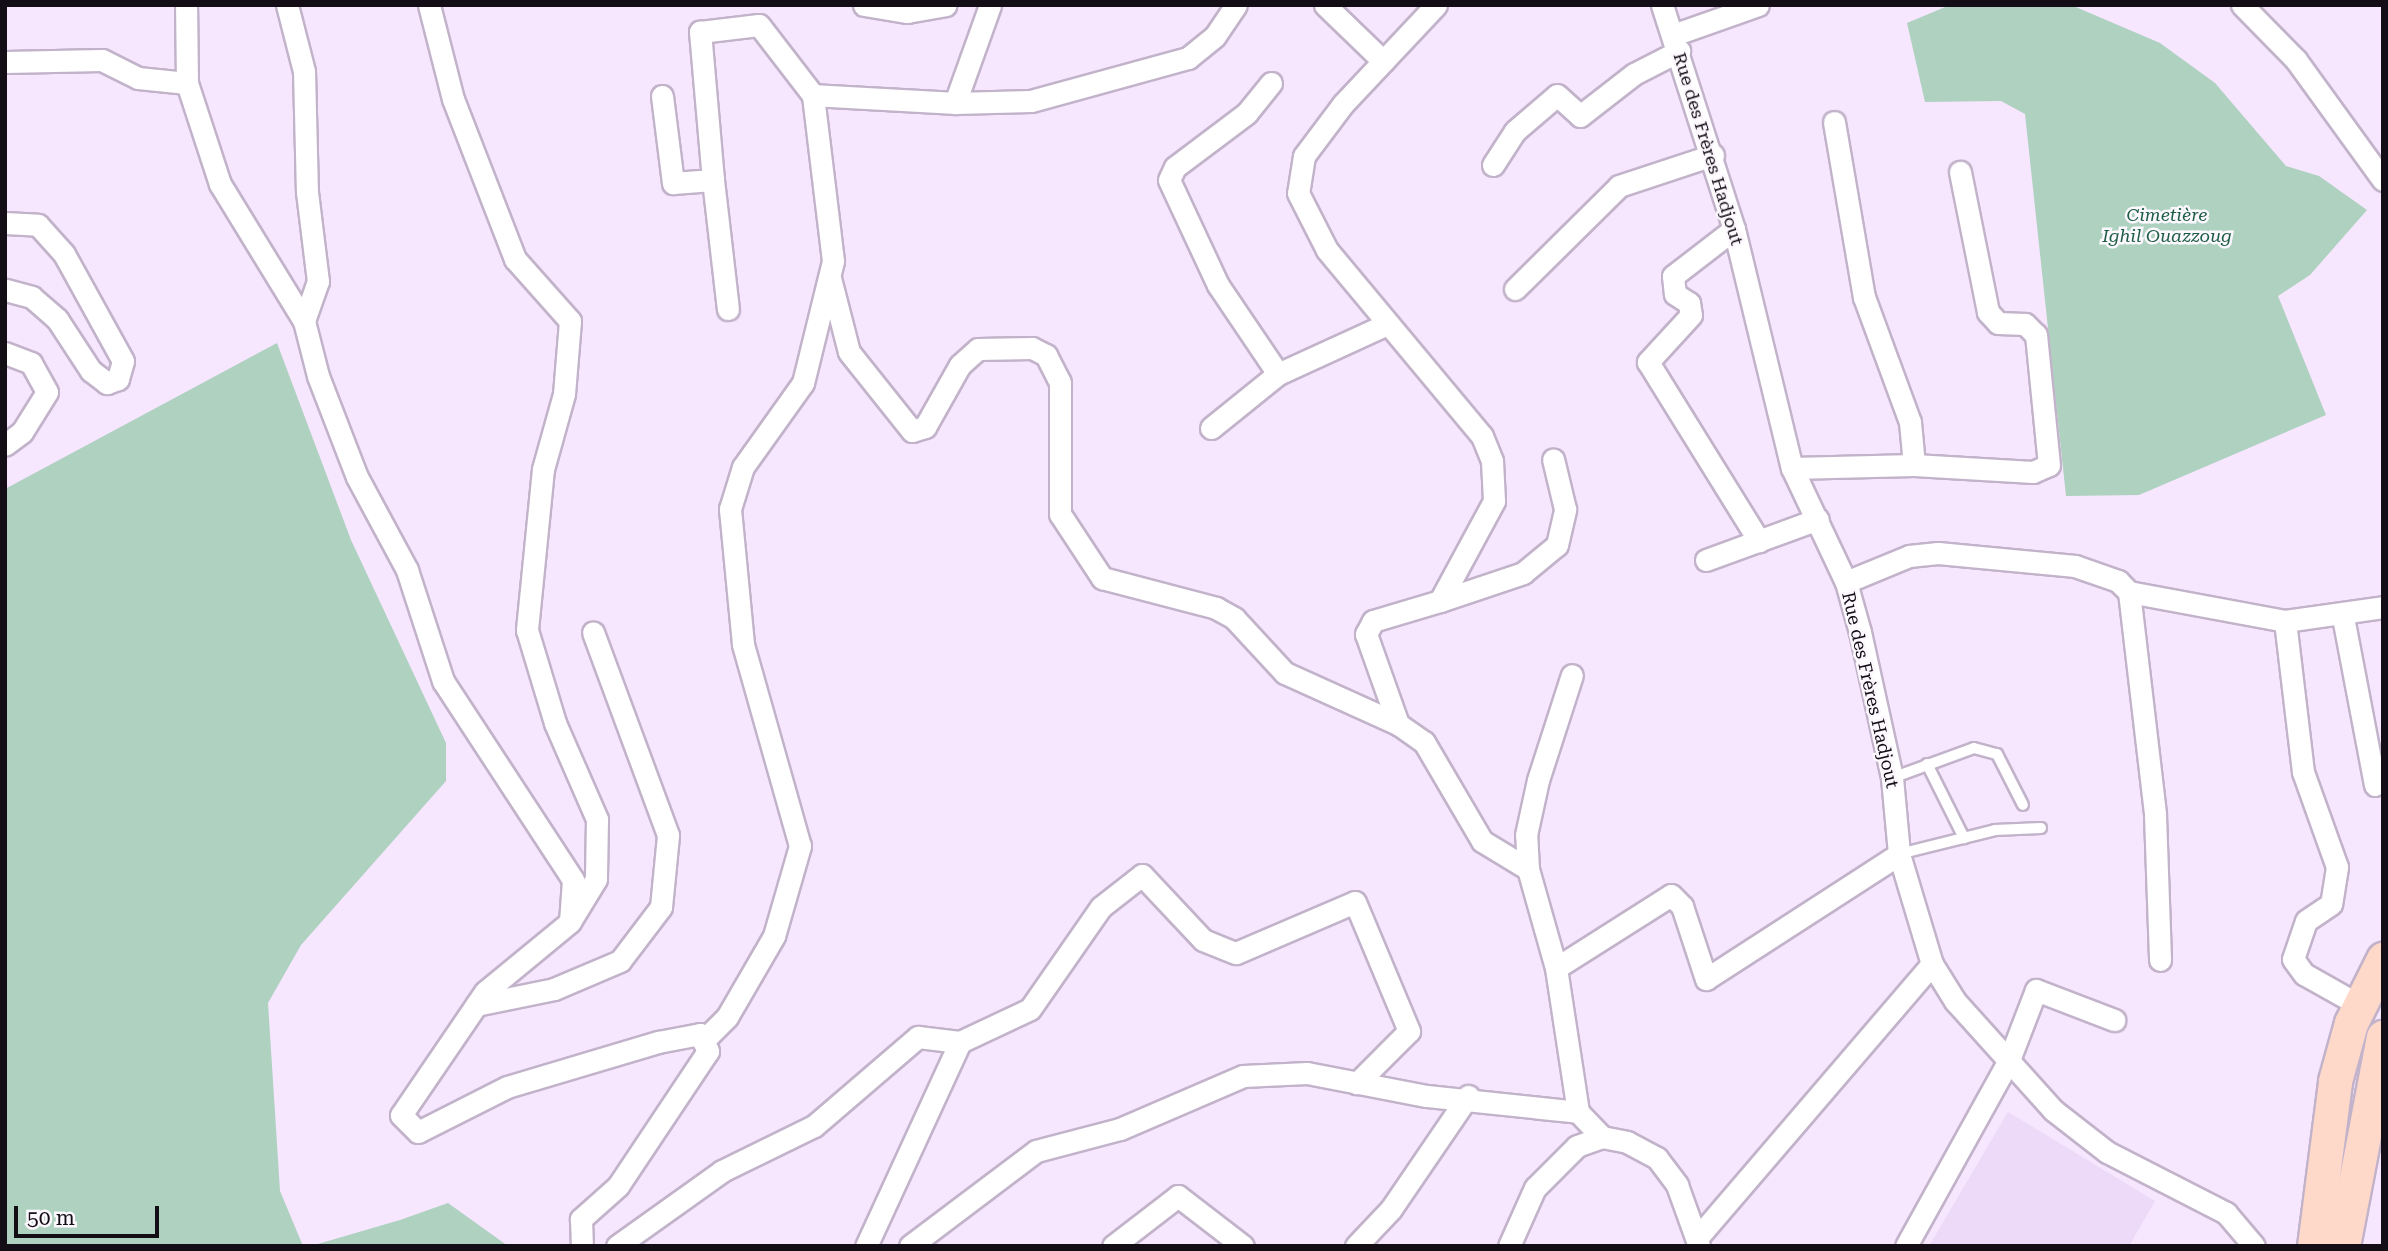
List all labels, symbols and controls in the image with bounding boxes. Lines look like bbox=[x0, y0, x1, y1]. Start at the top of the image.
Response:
street label: Rue des Frères Hadjout bbox=[1668, 50, 1748, 248]
park label: Cimetière Ighil Ouazzoug bbox=[2102, 205, 2232, 248]
street label: Rue des Frères Hadjout bbox=[1837, 590, 1903, 790]
scale bar bbox=[18, 1192, 163, 1236]
text: 50 m bbox=[27, 1206, 75, 1230]

